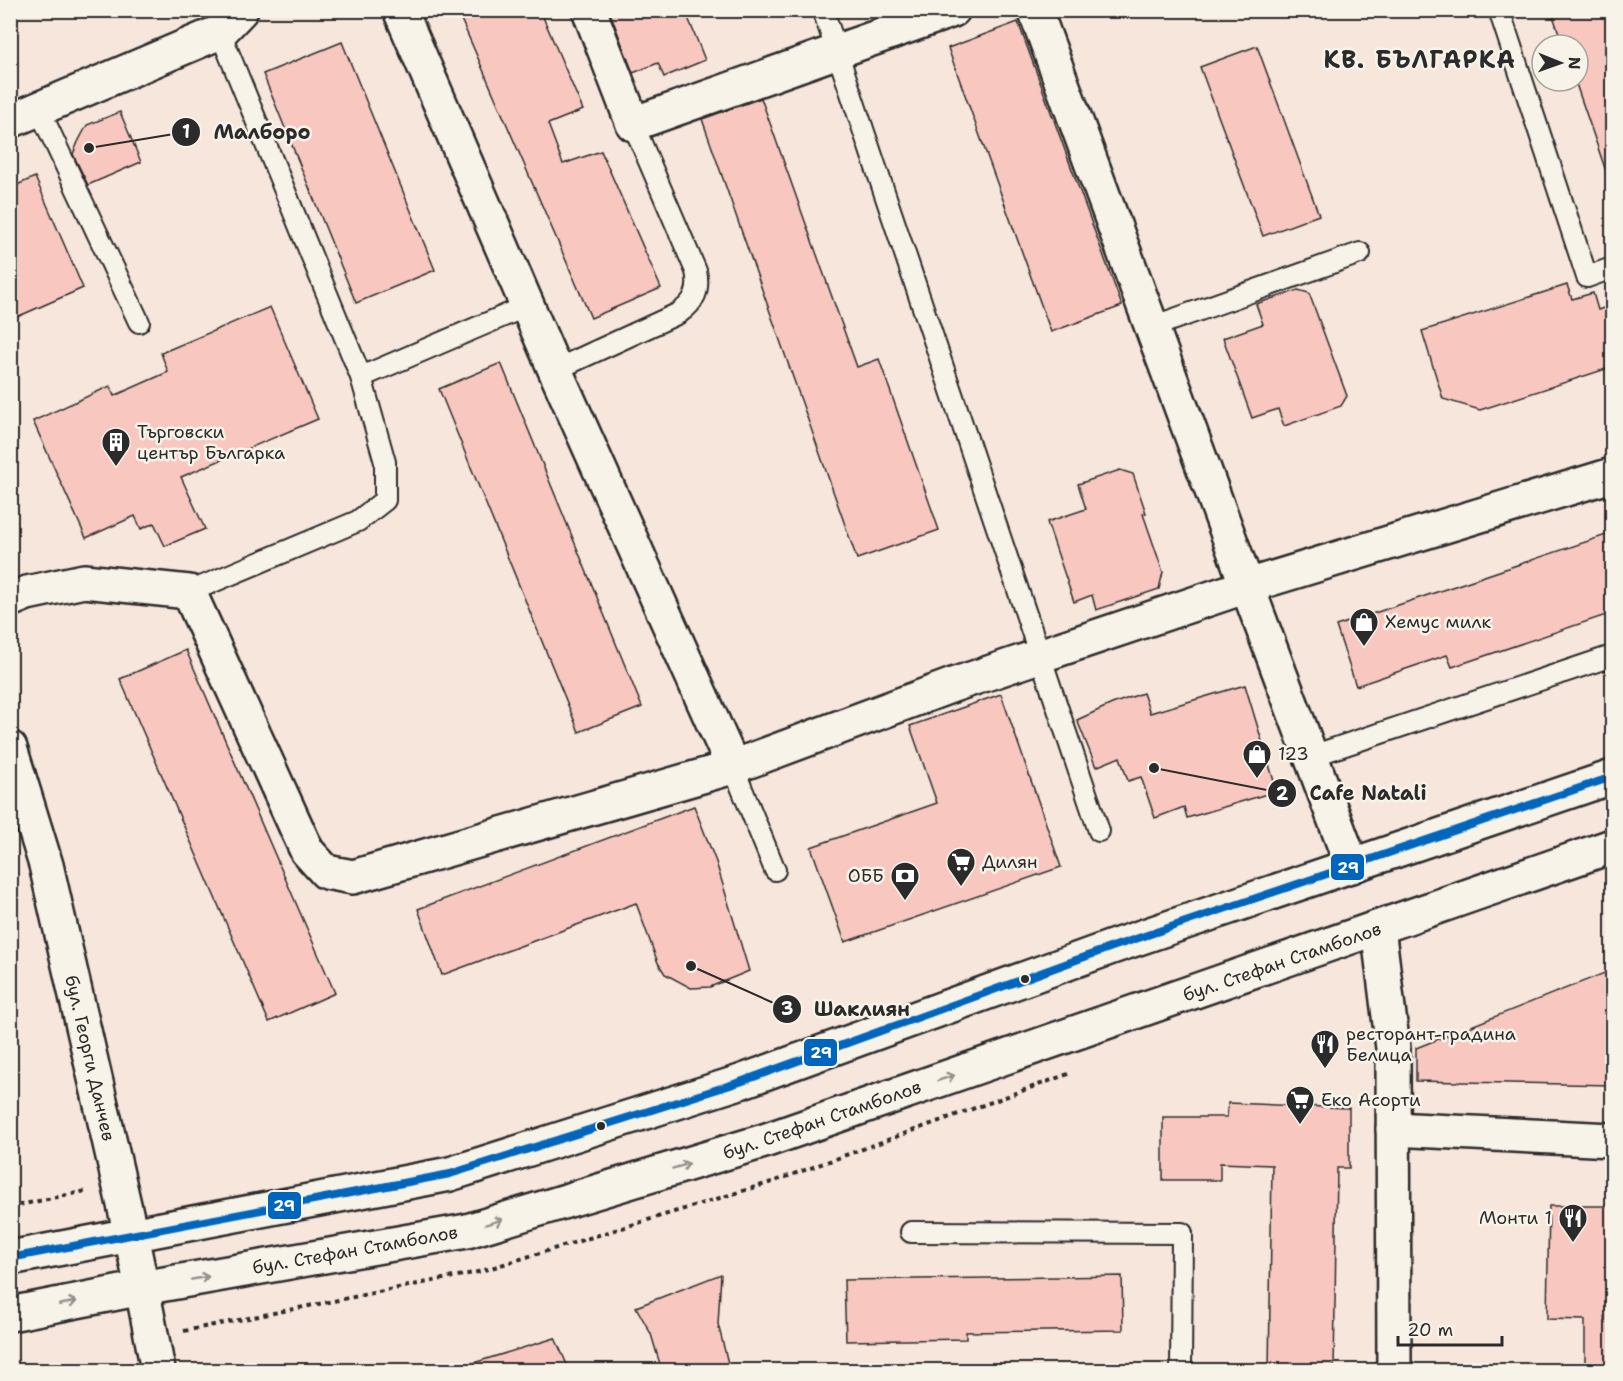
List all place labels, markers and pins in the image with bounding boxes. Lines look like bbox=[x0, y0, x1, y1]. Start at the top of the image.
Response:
callout: Малборо bbox=[171, 113, 323, 151]
place label: Търговски център Българка bbox=[137, 420, 285, 465]
building icon: Търговски център Българка bbox=[100, 426, 132, 468]
shop icon: Хемус милк bbox=[1348, 606, 1380, 648]
place label: Хемус милк bbox=[1385, 610, 1491, 634]
shop icon: 123 bbox=[1241, 738, 1273, 780]
place label: 123 bbox=[1278, 742, 1309, 766]
callout: Cafe Natali bbox=[1267, 774, 1438, 812]
supermarket icon: Дилян bbox=[945, 846, 977, 888]
place label: Дилян bbox=[982, 850, 1038, 874]
bank icon: ОББ bbox=[889, 860, 921, 902]
place label: ОББ bbox=[848, 864, 884, 888]
unlabelled marker bbox=[1019, 973, 1031, 985]
callout: Шаклиян bbox=[772, 990, 922, 1028]
place label: ресторант-градина Белица bbox=[1346, 1022, 1516, 1067]
restaurant icon: ресторант-градина Белица bbox=[1309, 1028, 1341, 1070]
supermarket icon: Еко Асорти bbox=[1284, 1084, 1316, 1126]
place label: Еко Асорти bbox=[1321, 1088, 1421, 1112]
unlabelled marker bbox=[595, 1120, 607, 1132]
restaurant icon: Монти 1 bbox=[1557, 1202, 1589, 1244]
place label: Монти 1 bbox=[1479, 1206, 1552, 1230]

